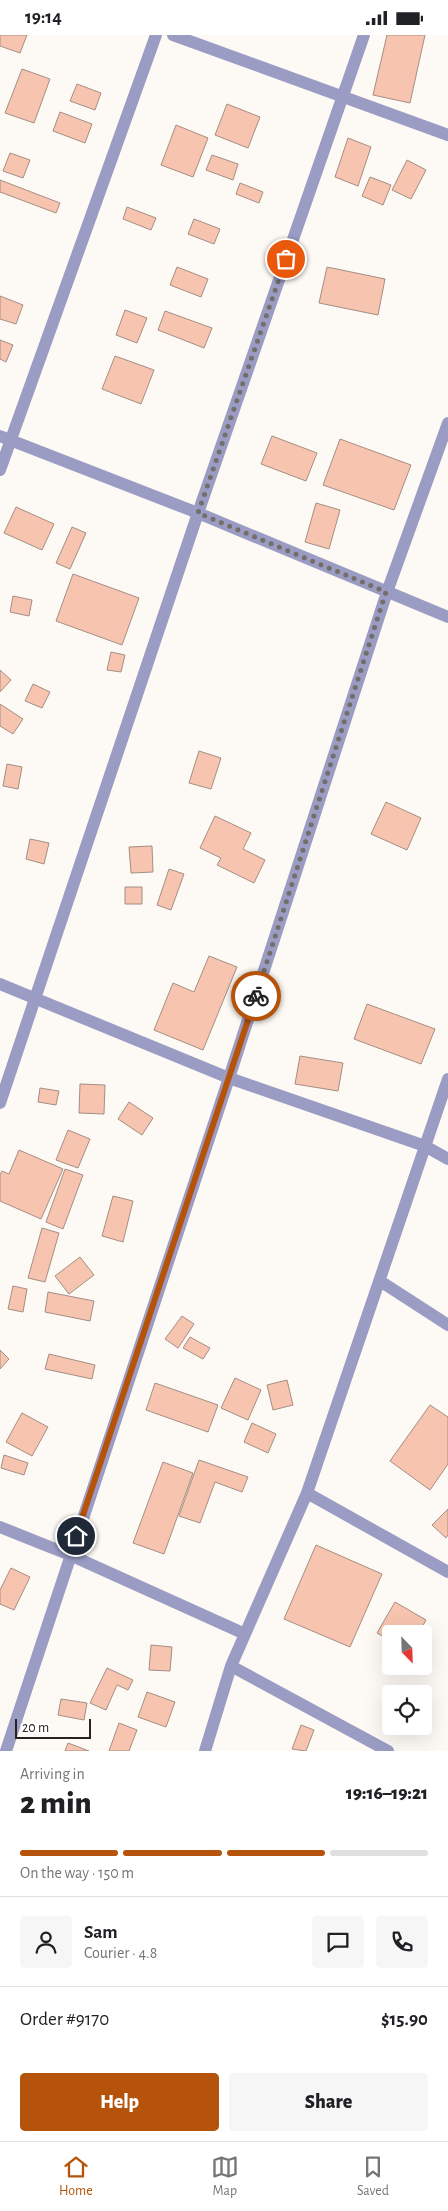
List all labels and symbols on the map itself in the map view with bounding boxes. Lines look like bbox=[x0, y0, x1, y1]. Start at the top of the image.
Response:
pin bbox=[265, 238, 307, 280]
courier bbox=[231, 971, 281, 1021]
pin bbox=[55, 1515, 97, 1557]
north arrow bbox=[382, 1625, 432, 1675]
scale bar bbox=[15, 1716, 91, 1739]

